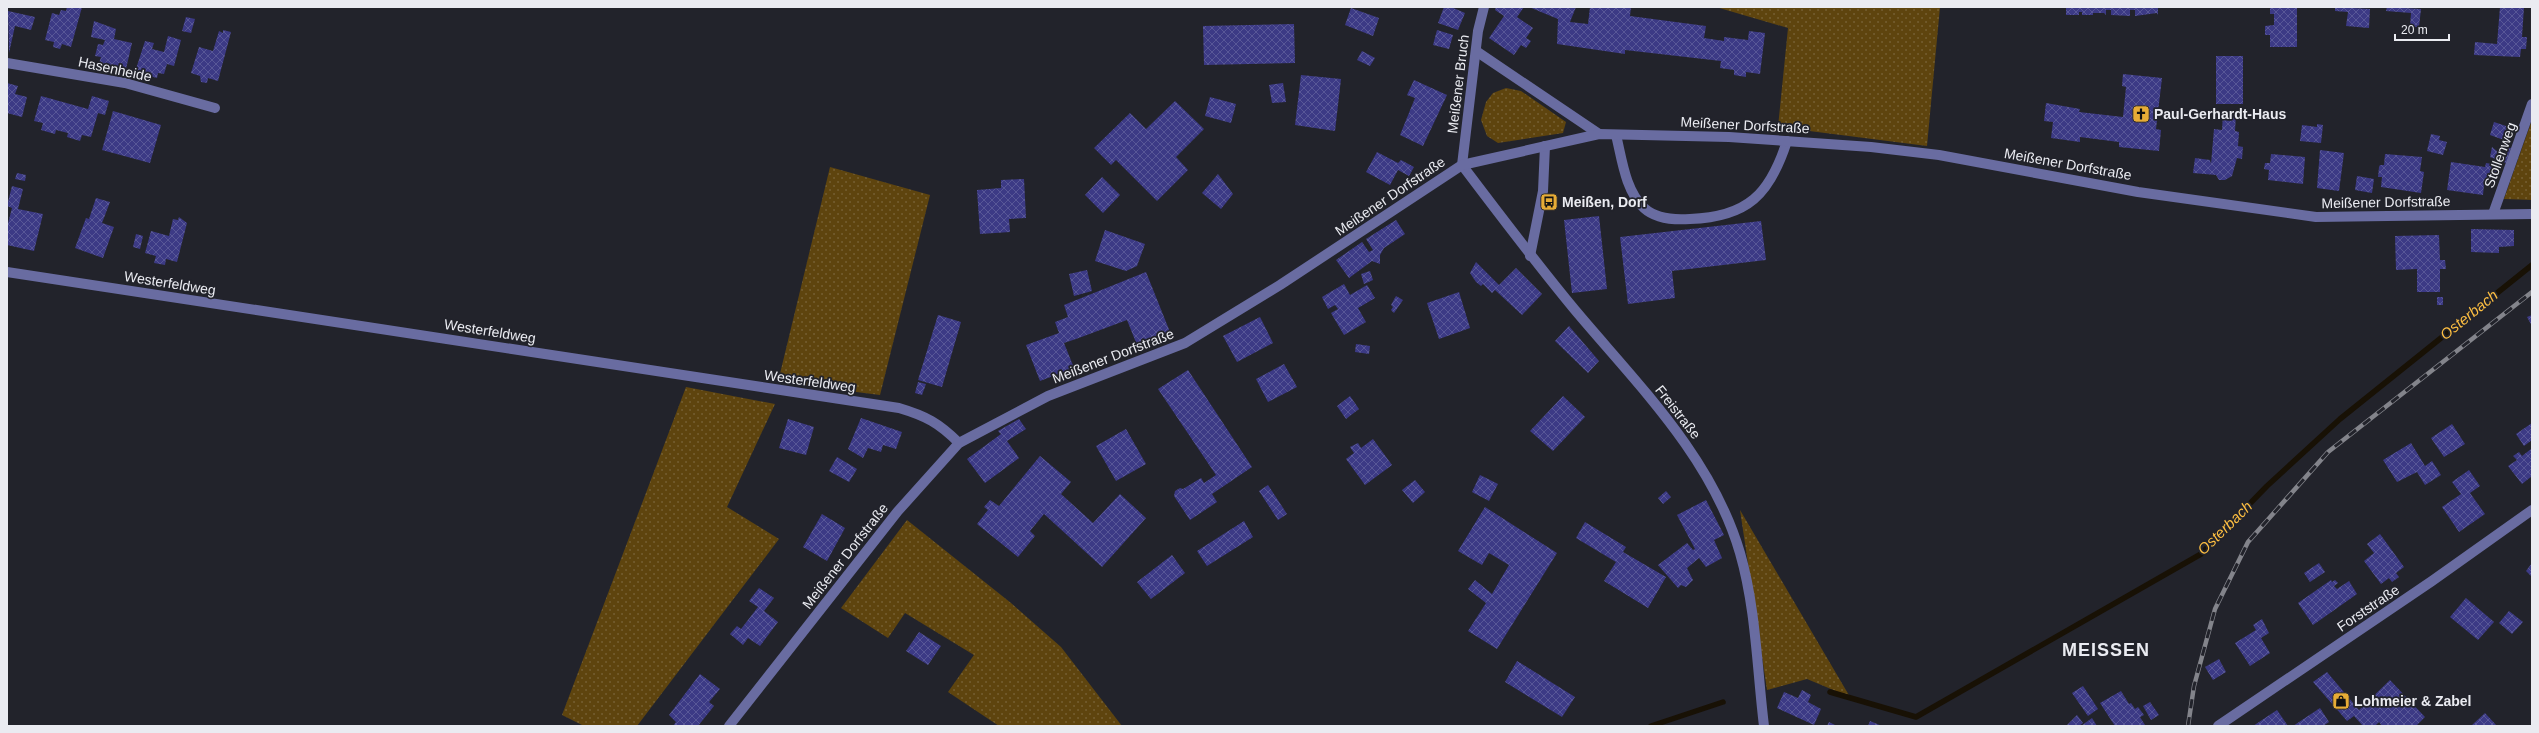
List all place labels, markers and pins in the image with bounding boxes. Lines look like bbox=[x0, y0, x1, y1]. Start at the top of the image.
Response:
church icon: Paul-Gerhardt-Haus bbox=[2131, 104, 2151, 124]
place label: Paul-Gerhardt-Haus bbox=[2154, 106, 2286, 122]
bus stop icon: Meißen, Dorf bbox=[1539, 192, 1559, 212]
place label: Meißen, Dorf bbox=[1562, 194, 1647, 210]
shop icon: Lohmeier & Zabel bbox=[2331, 691, 2351, 711]
place label: Lohmeier & Zabel bbox=[2354, 693, 2471, 709]

